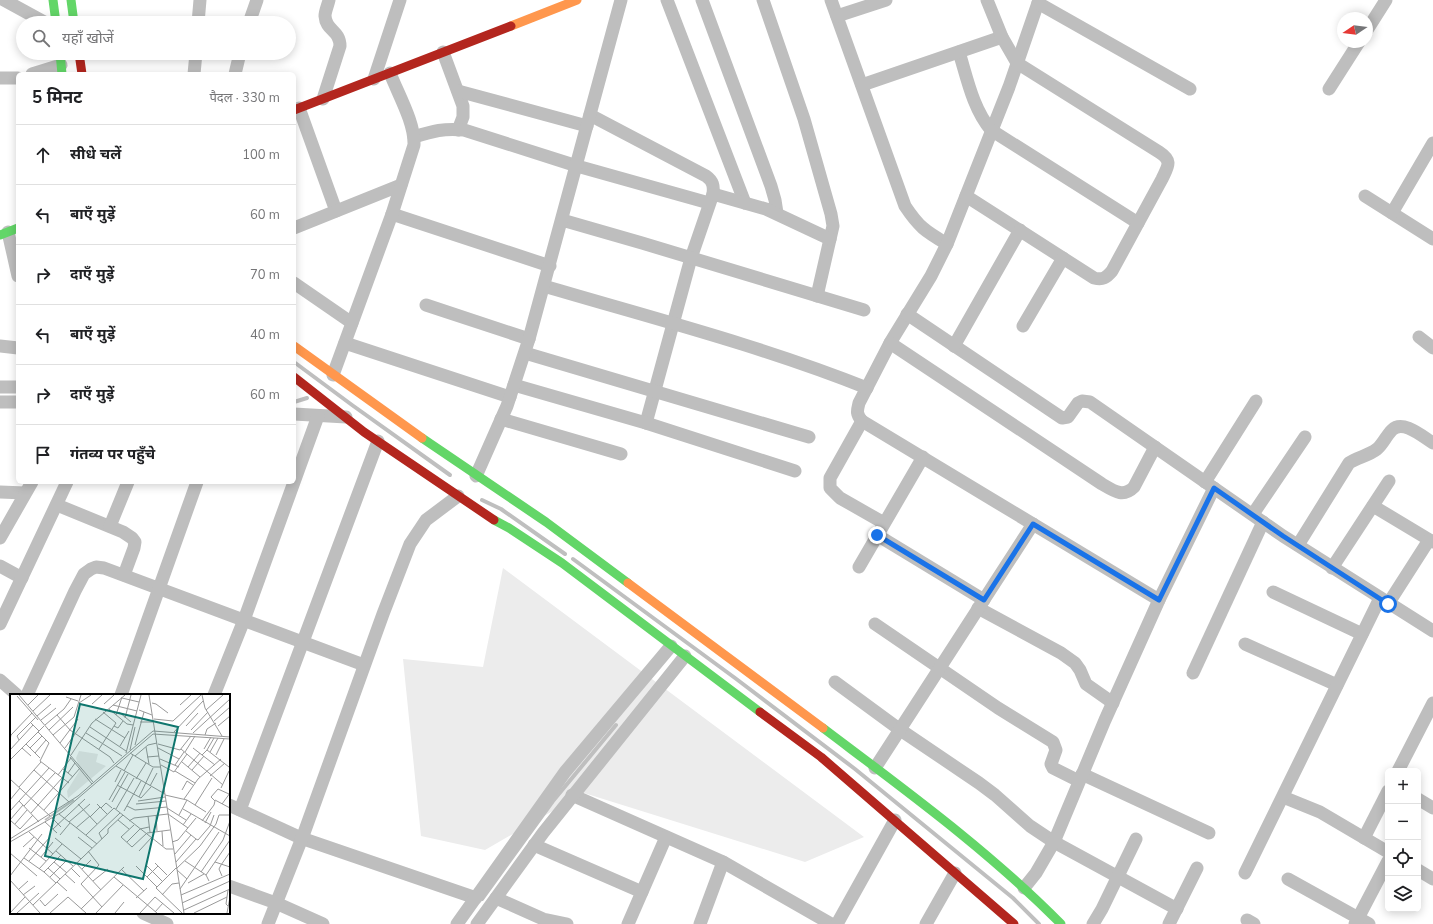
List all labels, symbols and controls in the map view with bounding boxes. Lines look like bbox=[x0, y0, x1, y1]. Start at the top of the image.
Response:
north arrow bbox=[1337, 12, 1373, 48]
search box bbox=[16, 16, 296, 60]
icon: search bbox=[30, 27, 52, 49]
text: यहाँ खोजें bbox=[62, 28, 114, 48]
text: 5 मिनट bbox=[32, 86, 82, 109]
text: पैदल · 330 m bbox=[209, 89, 280, 107]
icon: ahead bbox=[32, 144, 54, 166]
text: सीधे चलें bbox=[70, 144, 121, 164]
text: 100 m bbox=[242, 146, 280, 164]
icon: left bbox=[32, 204, 54, 226]
text: बाएँ मुड़ें bbox=[70, 204, 115, 224]
text: 60 m bbox=[250, 206, 280, 224]
icon: right bbox=[32, 264, 54, 286]
text: दाएँ मुड़ें bbox=[70, 264, 114, 284]
text: 70 m bbox=[250, 266, 280, 284]
icon: left bbox=[32, 324, 54, 346]
text: बाएँ मुड़ें bbox=[70, 324, 115, 344]
text: 40 m bbox=[250, 326, 280, 344]
icon: right bbox=[32, 384, 54, 406]
text: दाएँ मुड़ें bbox=[70, 384, 114, 404]
text: 60 m bbox=[250, 386, 280, 404]
icon: arrive bbox=[32, 444, 54, 466]
text: गंतव्य पर पहुँचे bbox=[70, 444, 155, 464]
route end bbox=[868, 526, 886, 544]
route start bbox=[1379, 595, 1397, 613]
inset map bbox=[10, 694, 230, 914]
map controls bbox=[1385, 768, 1421, 912]
button: + bbox=[1385, 768, 1421, 804]
button: − bbox=[1385, 804, 1421, 840]
button: locate bbox=[1385, 840, 1421, 876]
button: layers bbox=[1385, 876, 1421, 912]

